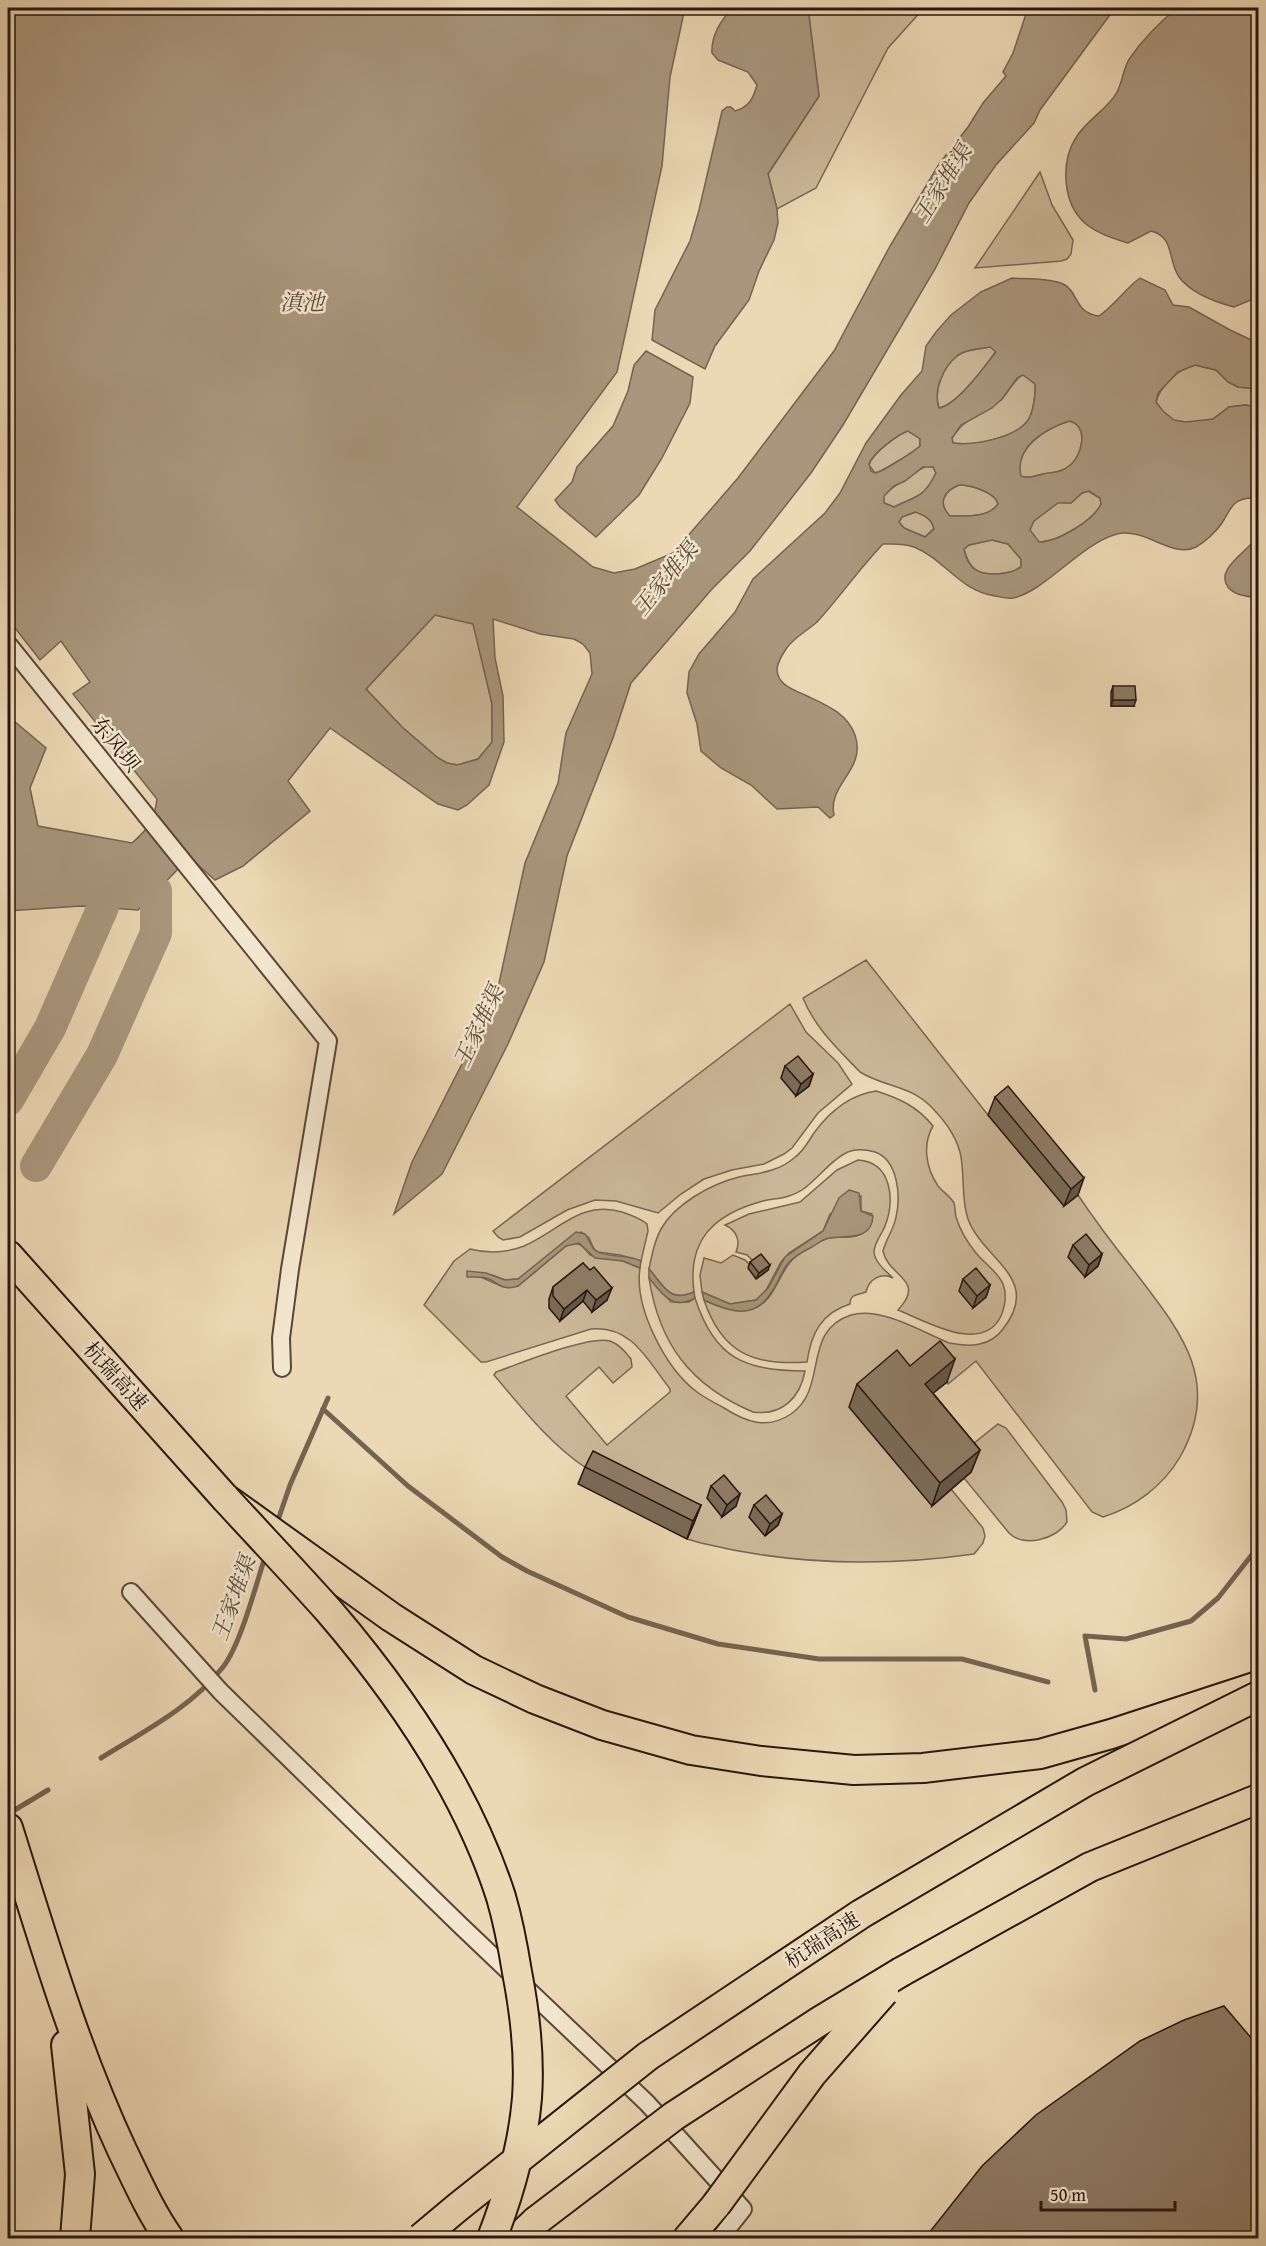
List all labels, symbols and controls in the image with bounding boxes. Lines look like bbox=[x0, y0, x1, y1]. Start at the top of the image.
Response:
water label: 王家堆渠 bbox=[905, 135, 980, 229]
water label: 滇池 bbox=[280, 286, 327, 318]
water label: 王家堆渠 bbox=[625, 531, 707, 622]
street label: 东风坝 bbox=[84, 710, 148, 778]
water label: 王家堆渠 bbox=[445, 977, 512, 1073]
street label: 杭瑞高速 bbox=[76, 1334, 156, 1418]
water label: 王家堆渠 bbox=[203, 1548, 264, 1645]
street label: 杭瑞高速 bbox=[778, 1904, 866, 1976]
scale bar bbox=[1041, 2174, 1174, 2212]
text: 50 m bbox=[1050, 2181, 1086, 2208]

